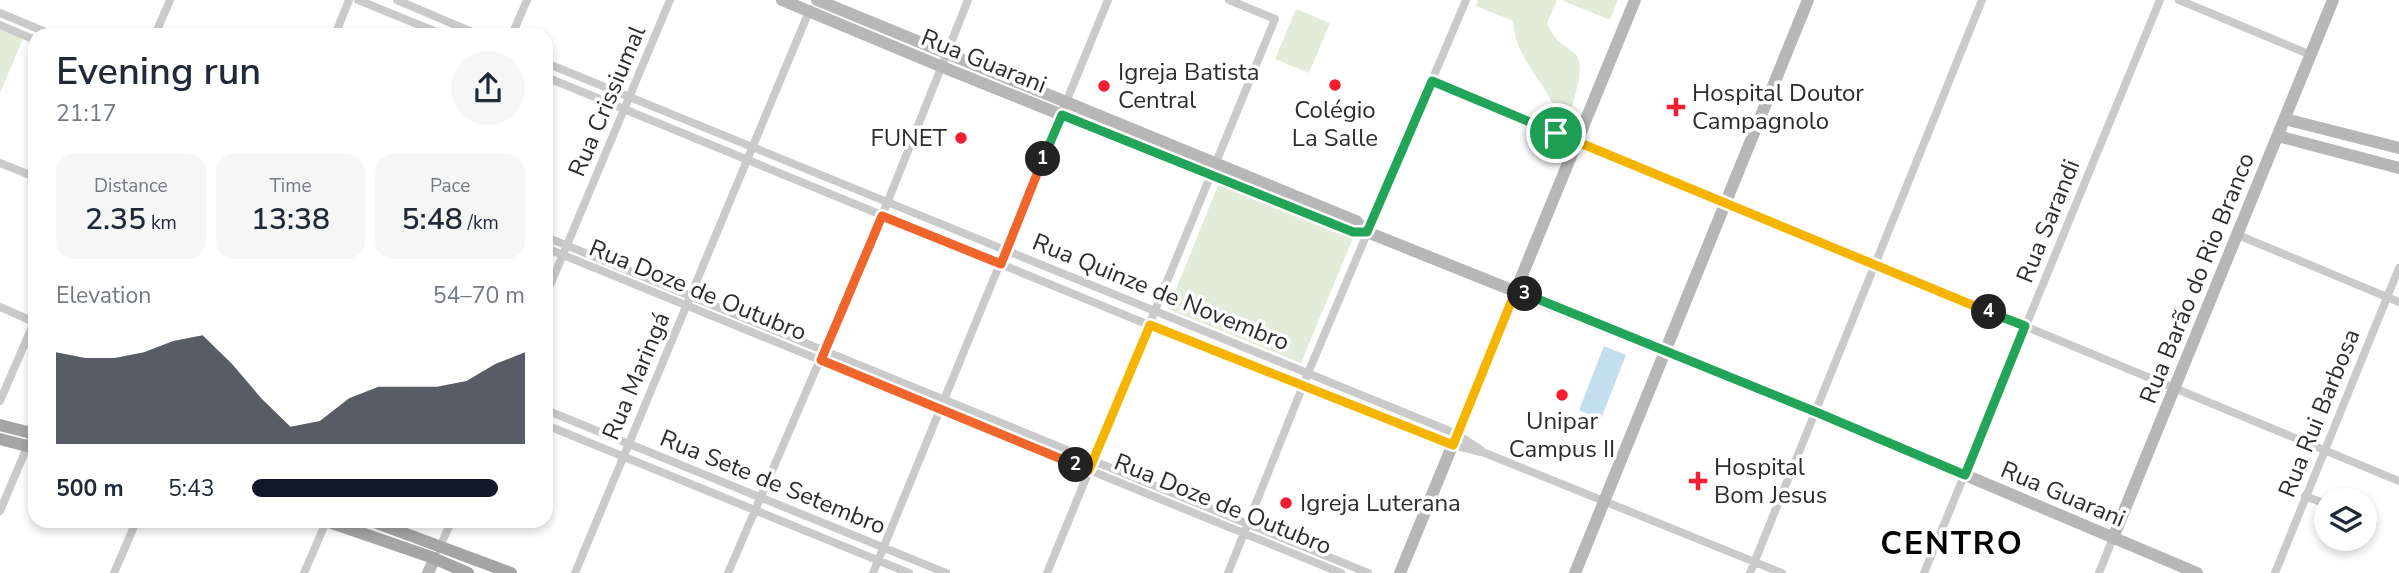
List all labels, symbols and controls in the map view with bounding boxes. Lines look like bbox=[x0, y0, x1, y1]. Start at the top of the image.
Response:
street label: Rua Crissiumal bbox=[561, 21, 653, 181]
street label: Rua Guarani bbox=[917, 21, 1051, 101]
text: Evening run bbox=[56, 46, 261, 97]
button: share bbox=[451, 51, 525, 125]
place label: Igreja Batista Central bbox=[1118, 56, 1259, 116]
marker: Colégio La Salle bbox=[1327, 77, 1343, 93]
place label: Hospital Doutor Campagnolo bbox=[1692, 77, 1864, 137]
marker: Igreja Batista Central bbox=[1096, 78, 1112, 94]
place label: Colégio La Salle bbox=[1292, 94, 1378, 154]
marker: Hospital Doutor Campagnolo bbox=[1666, 97, 1686, 117]
text: 21:17 bbox=[56, 98, 116, 129]
pin bbox=[1526, 103, 1586, 163]
icon: arrive bbox=[1537, 114, 1575, 152]
place label: FUNET bbox=[870, 122, 948, 154]
marker: FUNET bbox=[953, 130, 969, 146]
pin: 1 bbox=[1026, 142, 1060, 176]
text: 1 bbox=[1037, 145, 1048, 171]
street label: Rua Barão do Rio Branco bbox=[2132, 148, 2262, 408]
street label: Rua Sarandi bbox=[2009, 155, 2087, 287]
text: Distance bbox=[94, 173, 168, 199]
text: Time bbox=[269, 173, 312, 199]
text: Pace bbox=[430, 173, 470, 199]
text: 2.35 bbox=[85, 199, 146, 240]
text: 13:38 bbox=[251, 199, 330, 240]
text: 5:48 bbox=[402, 199, 463, 240]
text: km bbox=[146, 210, 177, 236]
text: /km bbox=[463, 210, 499, 236]
street label: Rua Quinze de Novembro bbox=[1028, 226, 1294, 358]
street label: Rua Doze de Outubro bbox=[585, 232, 811, 348]
pin: 3 bbox=[1508, 276, 1542, 312]
text: Elevation bbox=[56, 280, 151, 311]
text: 54–70 m bbox=[433, 280, 525, 311]
text: 3 bbox=[1519, 280, 1530, 306]
pin: 4 bbox=[1972, 294, 2007, 330]
text: 4 bbox=[1983, 298, 1994, 324]
street label: Rua Maringá bbox=[595, 307, 677, 445]
street label: Rua Rui Barbosa bbox=[2271, 324, 2367, 502]
marker: Unipar Campus II bbox=[1554, 387, 1570, 403]
place label: Unipar Campus II bbox=[1509, 405, 1615, 465]
street label: Rua Sete de Setembro bbox=[655, 422, 891, 542]
street label: Rua Doze de Outubro bbox=[1110, 446, 1336, 562]
pin: 2 bbox=[1058, 448, 1094, 482]
text: 2 bbox=[1070, 451, 1081, 477]
place label: Hospital Bom Jesus bbox=[1714, 451, 1827, 511]
street label: Rua Guarani bbox=[1996, 453, 2130, 535]
marker: Hospital Bom Jesus bbox=[1688, 471, 1708, 491]
text: 500 m bbox=[56, 473, 124, 504]
text: 5:43 bbox=[168, 473, 215, 504]
place label: Igreja Luterana bbox=[1300, 487, 1461, 519]
map controls bbox=[2314, 488, 2377, 551]
button: layers bbox=[2314, 488, 2377, 551]
marker: Igreja Luterana bbox=[1278, 495, 1294, 511]
district label: CENTRO bbox=[1880, 522, 2024, 565]

